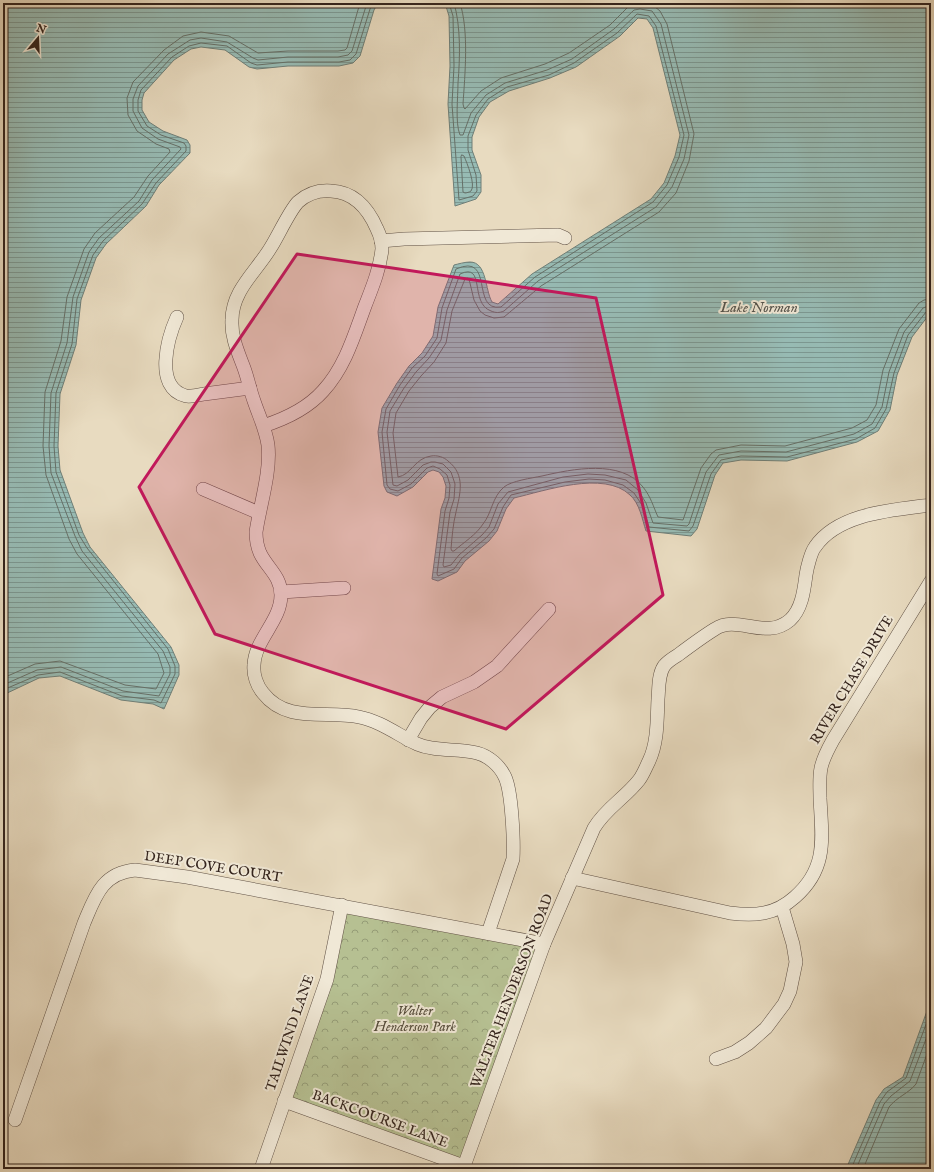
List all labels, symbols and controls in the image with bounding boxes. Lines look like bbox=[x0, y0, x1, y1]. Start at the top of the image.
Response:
north arrow bbox=[18, 18, 58, 58]
text: N bbox=[33, 21, 48, 38]
water label: Lake Norman bbox=[719, 298, 798, 317]
street label: RIVER CHASE DRIVE bbox=[806, 612, 898, 748]
street label: DEEP COVE COURT bbox=[143, 847, 284, 887]
street label: WALTER HENDERSON ROAD bbox=[467, 891, 557, 1091]
street label: TAILWIND LANE bbox=[262, 972, 318, 1094]
park label: Walter Henderson Park bbox=[373, 1002, 456, 1036]
street label: BACKCOURSE LANE bbox=[309, 1086, 451, 1152]

